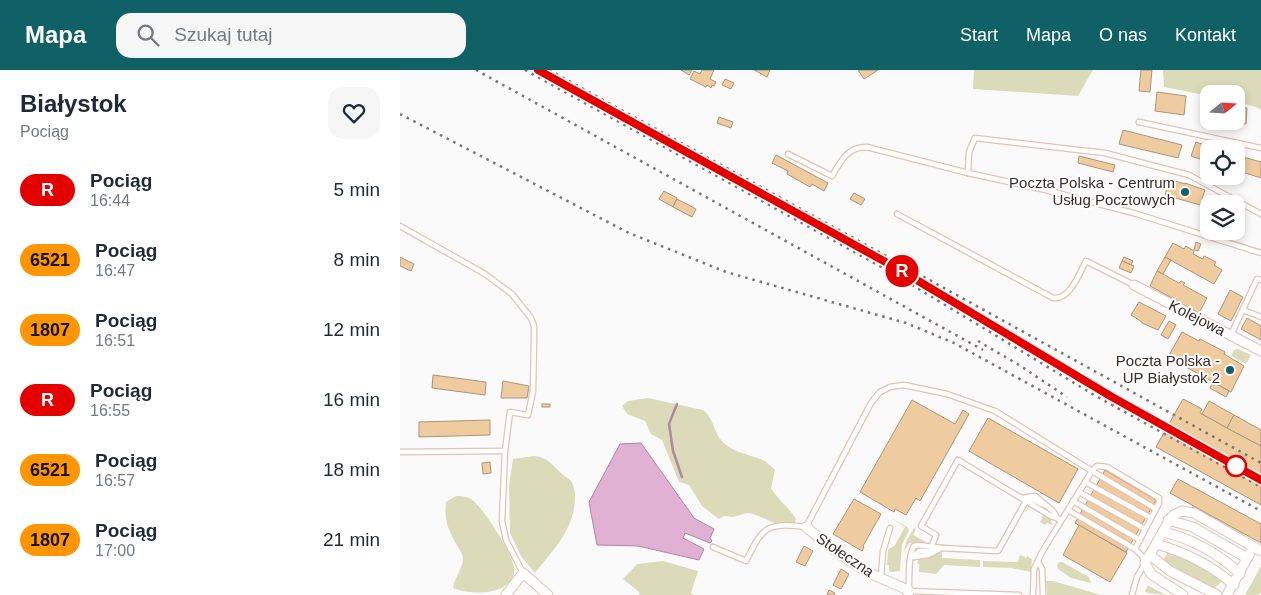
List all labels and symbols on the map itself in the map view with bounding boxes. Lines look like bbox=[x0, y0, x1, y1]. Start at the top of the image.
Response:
north arrow bbox=[1200, 85, 1245, 130]
place label: Poczta Polska - Centrum Usług Pocztowych bbox=[1009, 174, 1175, 208]
marker: Poczta Polska - Centrum Usług Pocztowych bbox=[1179, 186, 1191, 198]
line badge: R bbox=[886, 255, 918, 287]
street label: Kolejowa bbox=[1166, 296, 1229, 339]
place label: Poczta Polska - UP Białystok 2 bbox=[1116, 352, 1220, 386]
marker: Poczta Polska - UP Białystok 2 bbox=[1224, 364, 1236, 376]
unlabelled marker bbox=[1225, 455, 1247, 477]
street label: Stołeczna bbox=[813, 529, 878, 580]

